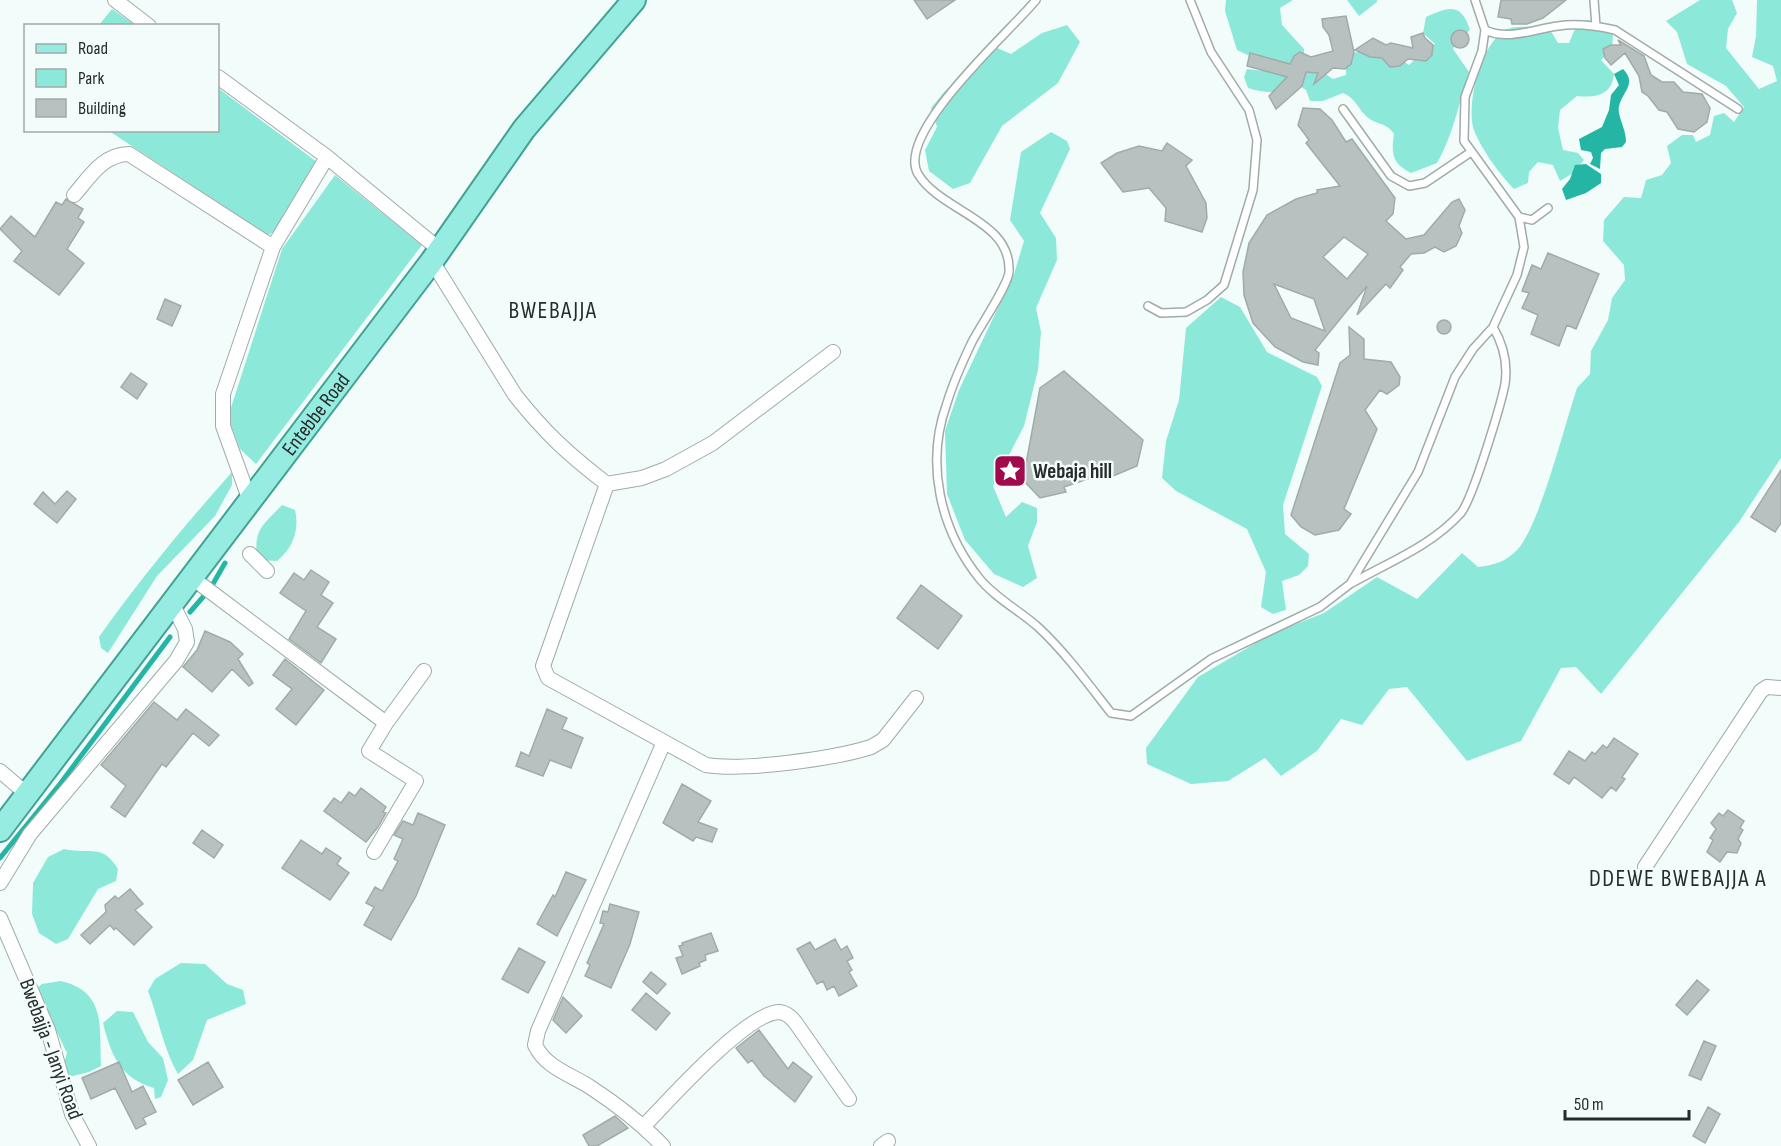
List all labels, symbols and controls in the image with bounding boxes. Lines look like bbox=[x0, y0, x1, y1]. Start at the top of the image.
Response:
legend bbox=[24, 24, 219, 132]
text: Road bbox=[78, 38, 108, 59]
text: Park bbox=[78, 68, 104, 89]
text: Building bbox=[78, 98, 126, 119]
district label: BWEBAJJA bbox=[508, 296, 598, 325]
street label: Entebbe Road bbox=[276, 368, 355, 460]
place icon: Webaja hill bbox=[992, 453, 1028, 489]
place label: Webaja hill bbox=[1033, 459, 1112, 484]
district label: DDEWE BWEBAJJA A bbox=[1589, 864, 1767, 893]
street label: Bwebajja - Janyi Road bbox=[14, 975, 88, 1123]
scale bar bbox=[1565, 1083, 1690, 1121]
text: 50 m bbox=[1574, 1094, 1604, 1115]

